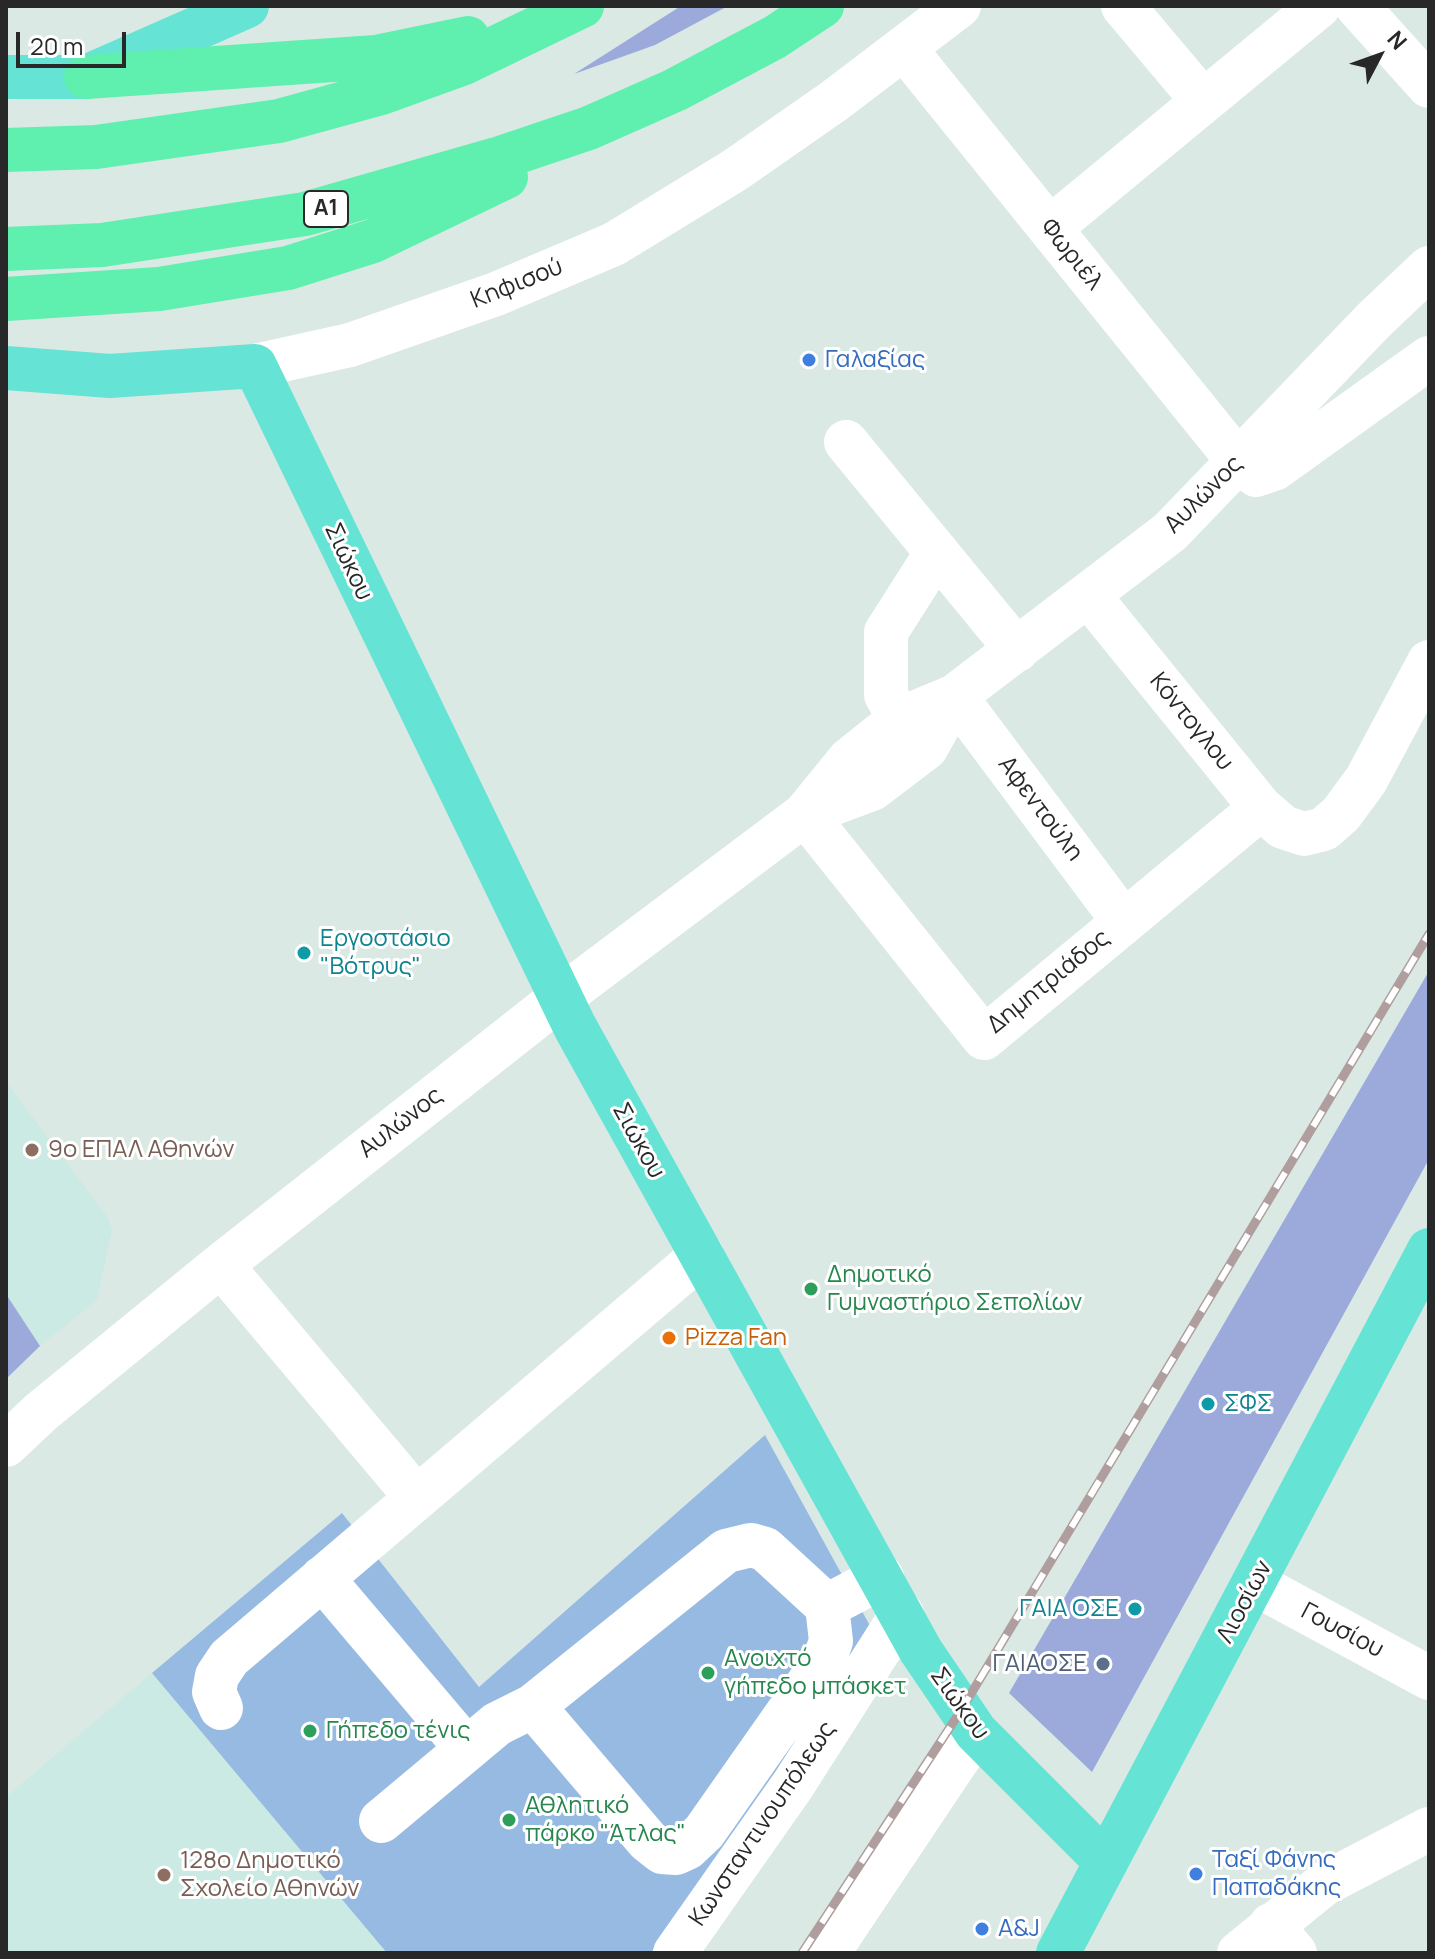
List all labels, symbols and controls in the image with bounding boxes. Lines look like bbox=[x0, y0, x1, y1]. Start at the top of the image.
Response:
scale bar bbox=[20, 16, 130, 66]
north arrow bbox=[1339, 16, 1419, 96]
text: N bbox=[1381, 24, 1414, 56]
text: 20 m bbox=[30, 29, 83, 62]
road number: Α1 bbox=[304, 191, 348, 227]
street label: Φωριέλ bbox=[1034, 214, 1108, 296]
street label: Κηφισού bbox=[467, 253, 567, 315]
place label: Γαλαξίας bbox=[825, 346, 925, 374]
marker: Γαλαξίας bbox=[800, 351, 818, 369]
street label: Αυλώνος bbox=[1159, 450, 1249, 540]
street label: Σιώκου bbox=[318, 519, 378, 605]
street label: Κόντογλου bbox=[1143, 667, 1239, 777]
street label: Αφεντούλη bbox=[991, 751, 1089, 867]
street label: Δημητριάδος bbox=[982, 924, 1116, 1040]
place label: Εργοστάσιο "Βότρυς" bbox=[320, 925, 451, 981]
marker: Εργοστάσιο "Βότρυς" bbox=[295, 944, 313, 962]
street label: Αυλώνος bbox=[353, 1081, 449, 1165]
street label: Σιώκου bbox=[606, 1098, 670, 1184]
place label: 9ο ΕΠΑΛ Αθηνών bbox=[48, 1136, 234, 1164]
marker: 9ο ΕΠΑΛ Αθηνών bbox=[23, 1141, 41, 1159]
place label: Δημοτικό Γυμναστήριο Σεπολίων bbox=[827, 1261, 1082, 1317]
marker: Δημοτικό Γυμναστήριο Σεπολίων bbox=[802, 1280, 820, 1298]
place label: Pizza Fan bbox=[685, 1324, 787, 1352]
marker: Pizza Fan bbox=[660, 1329, 678, 1347]
place label: ΣΦΣ bbox=[1224, 1390, 1272, 1418]
marker: ΣΦΣ bbox=[1199, 1395, 1217, 1413]
street label: Λιοσίων bbox=[1211, 1556, 1279, 1648]
place label: ΓΑΙΑ ΟΣΕ bbox=[1019, 1595, 1119, 1623]
street label: Γουσίου bbox=[1296, 1597, 1388, 1665]
marker: ΓΑΙΑ ΟΣΕ bbox=[1126, 1600, 1144, 1618]
place label: Ανοιχτό γήπεδο μπάσκετ bbox=[724, 1645, 907, 1701]
place label: ΓΑΙΑΟΣΕ bbox=[993, 1650, 1087, 1678]
marker: ΓΑΙΑΟΣΕ bbox=[1094, 1655, 1112, 1673]
street label: Σιώκου bbox=[923, 1662, 995, 1746]
marker: Ανοιχτό γήπεδο μπάσκετ bbox=[699, 1664, 717, 1682]
street label: Κωνσταντινουπόλεως bbox=[684, 1716, 842, 1932]
place label: Γήπεδο τένις bbox=[326, 1717, 470, 1745]
marker: Γήπεδο τένις bbox=[301, 1722, 319, 1740]
place label: Αθλητικό πάρκο "Άτλας" bbox=[525, 1792, 686, 1848]
marker: Αθλητικό πάρκο "Άτλας" bbox=[500, 1811, 518, 1829]
place label: Ταξί Φάνης Παπαδάκης bbox=[1212, 1846, 1341, 1902]
place label: 128ο Δημοτικό Σχολείο Αθηνών bbox=[180, 1847, 359, 1903]
marker: Ταξί Φάνης Παπαδάκης bbox=[1187, 1865, 1205, 1883]
marker: 128ο Δημοτικό Σχολείο Αθηνών bbox=[155, 1866, 173, 1884]
place label: A&J bbox=[998, 1915, 1040, 1943]
marker: A&J bbox=[973, 1920, 991, 1938]

